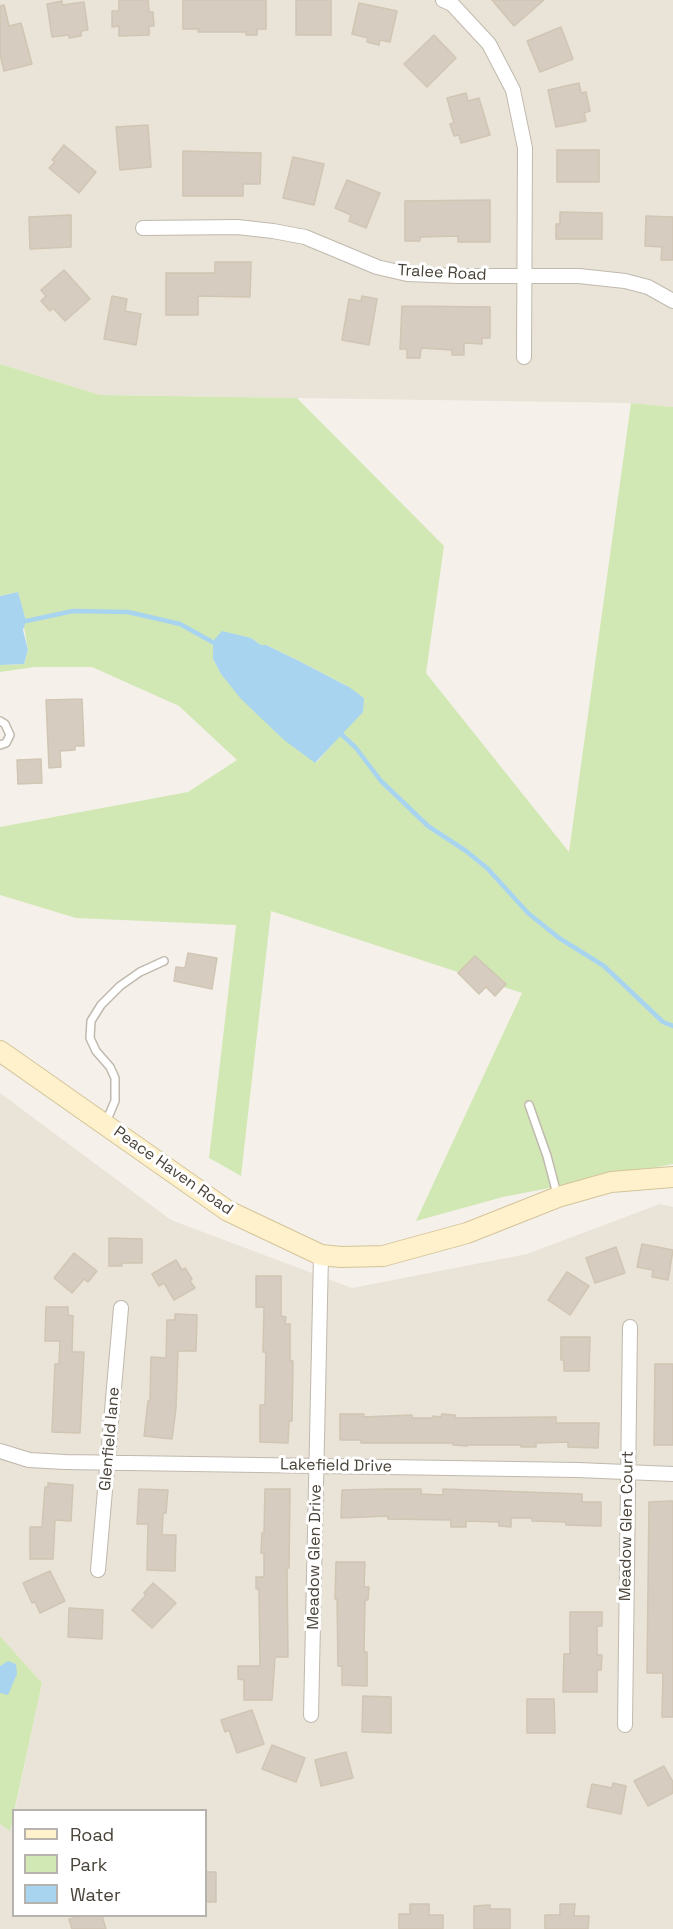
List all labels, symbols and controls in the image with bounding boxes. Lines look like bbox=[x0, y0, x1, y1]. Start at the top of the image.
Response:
street label: Tralee Road bbox=[397, 261, 487, 285]
street label: Peace Haven Road bbox=[110, 1123, 236, 1219]
street label: Glenfield lane bbox=[96, 1386, 124, 1492]
street label: Meadow Glen Court bbox=[616, 1451, 638, 1601]
street label: Lakefield Drive bbox=[280, 1455, 392, 1477]
street label: Meadow Glen Drive bbox=[304, 1484, 326, 1630]
legend bbox=[12, 1809, 207, 1917]
text: Road bbox=[70, 1823, 114, 1846]
text: Park bbox=[70, 1853, 107, 1876]
text: Water bbox=[70, 1883, 121, 1906]

